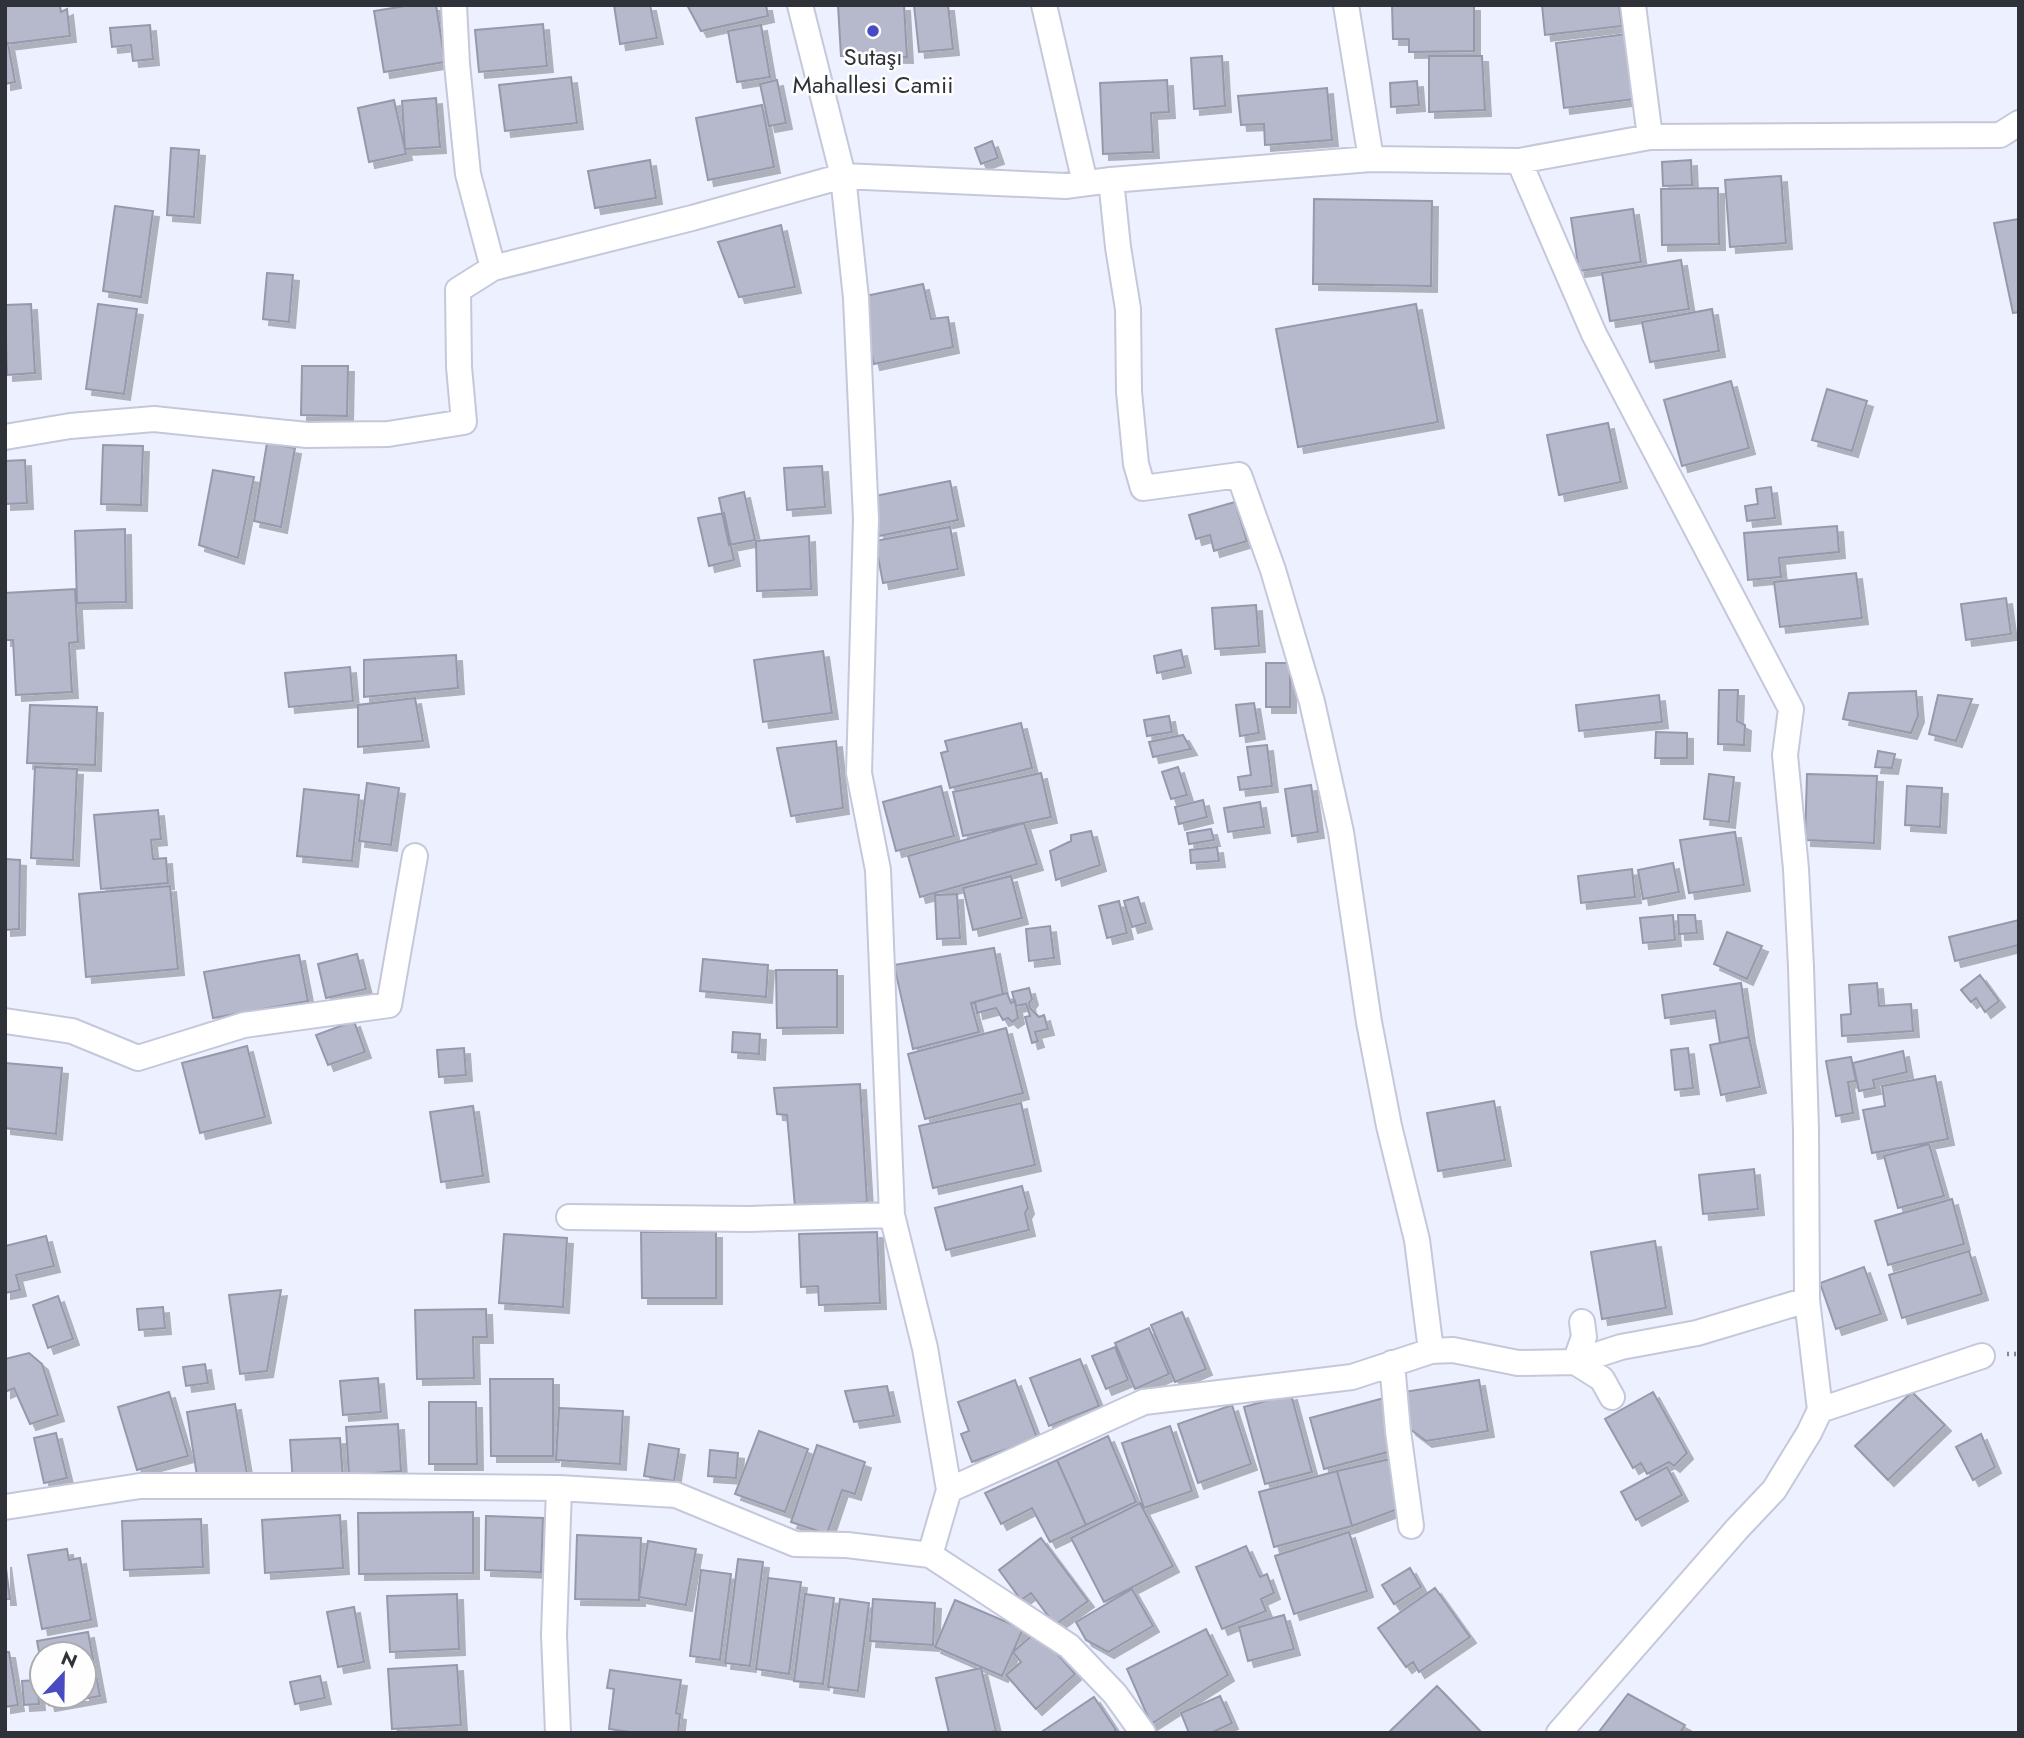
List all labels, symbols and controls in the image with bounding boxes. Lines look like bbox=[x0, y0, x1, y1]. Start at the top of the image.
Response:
marker: Sutaşı Mahallesi Camii bbox=[865, 23, 881, 39]
place label: Sutaşı Mahallesi Camii bbox=[793, 39, 953, 102]
north arrow bbox=[28, 1640, 98, 1710]
text: N bbox=[57, 1644, 81, 1675]

